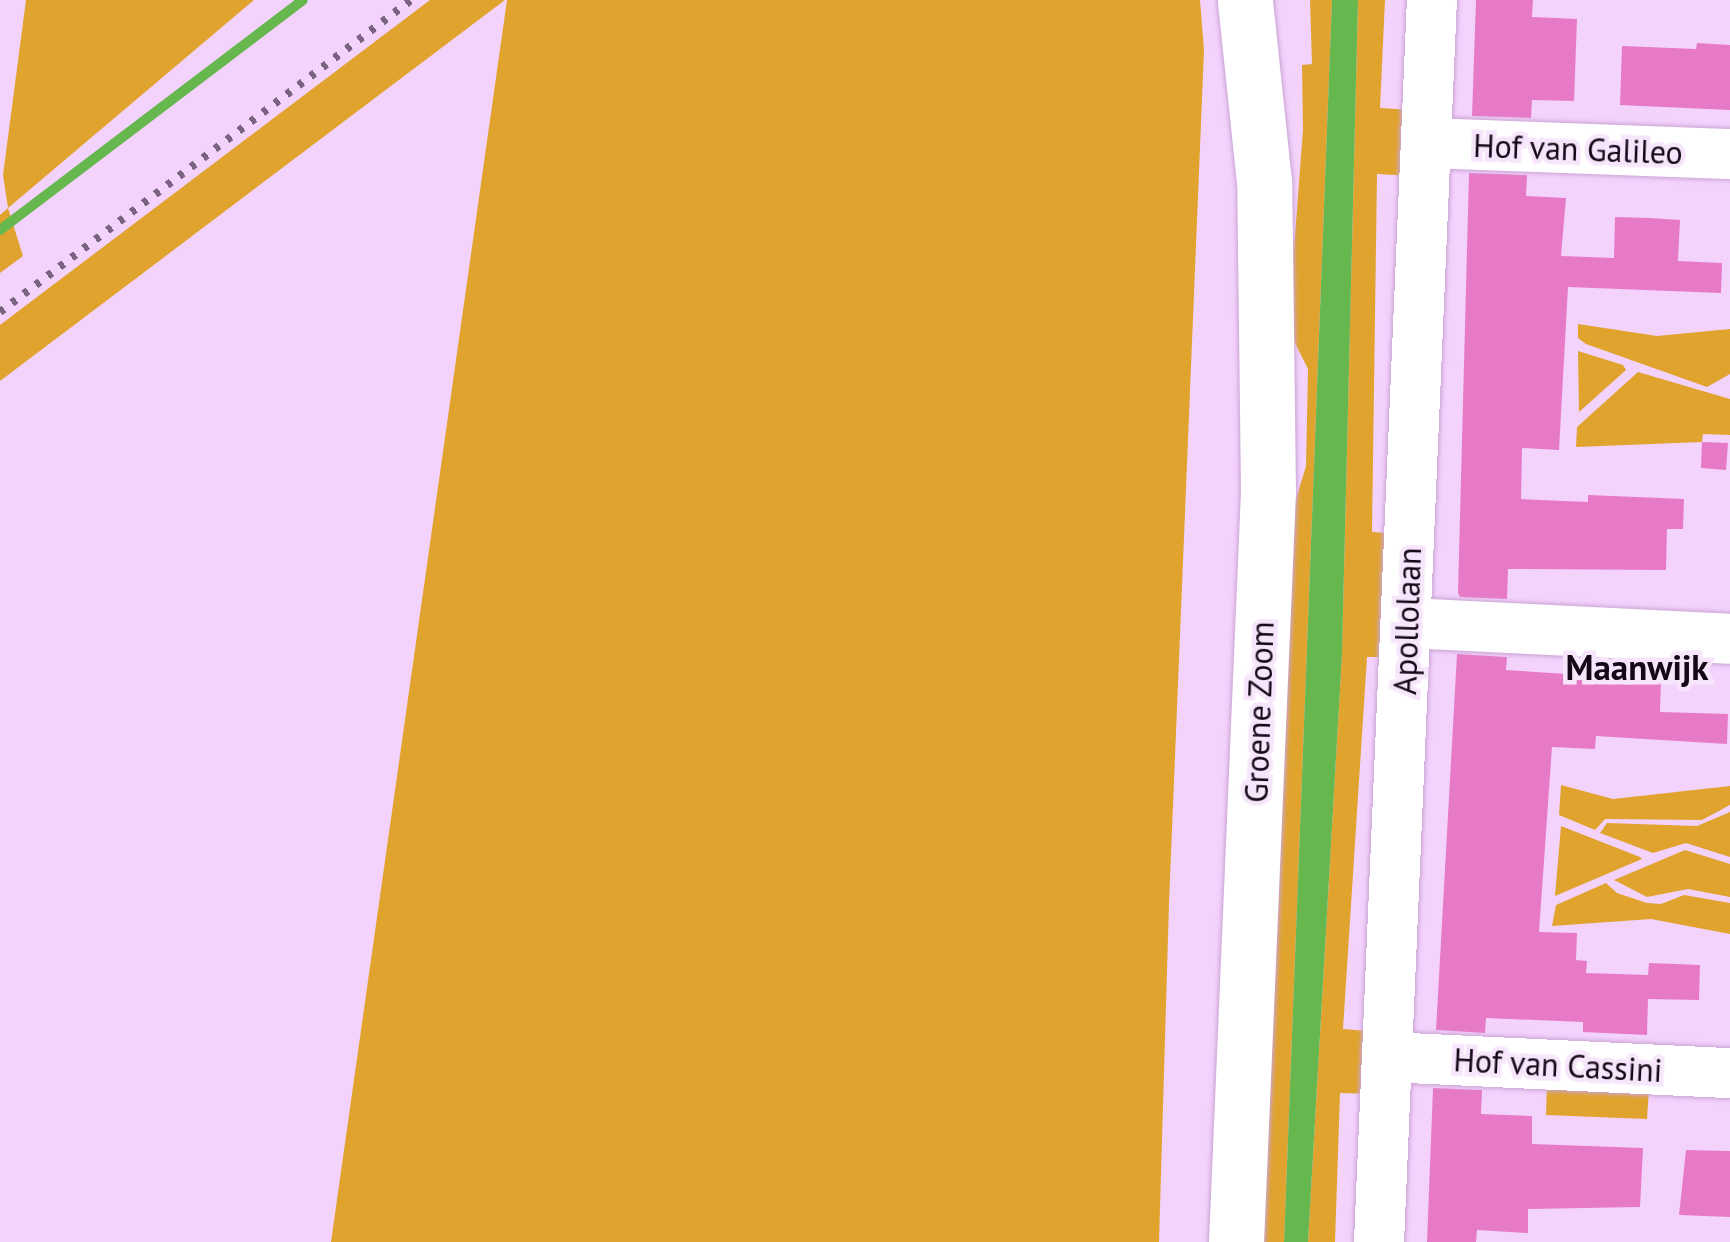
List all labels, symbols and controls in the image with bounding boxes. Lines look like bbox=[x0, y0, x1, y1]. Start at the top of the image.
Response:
street label: Hof van Galileo bbox=[1472, 126, 1684, 172]
street label: Apollolaan bbox=[1385, 547, 1429, 695]
street label: Groene Zoom bbox=[1237, 620, 1281, 804]
district label: Maanwijk bbox=[1565, 646, 1709, 688]
street label: Hof van Cassini bbox=[1452, 1040, 1664, 1090]

